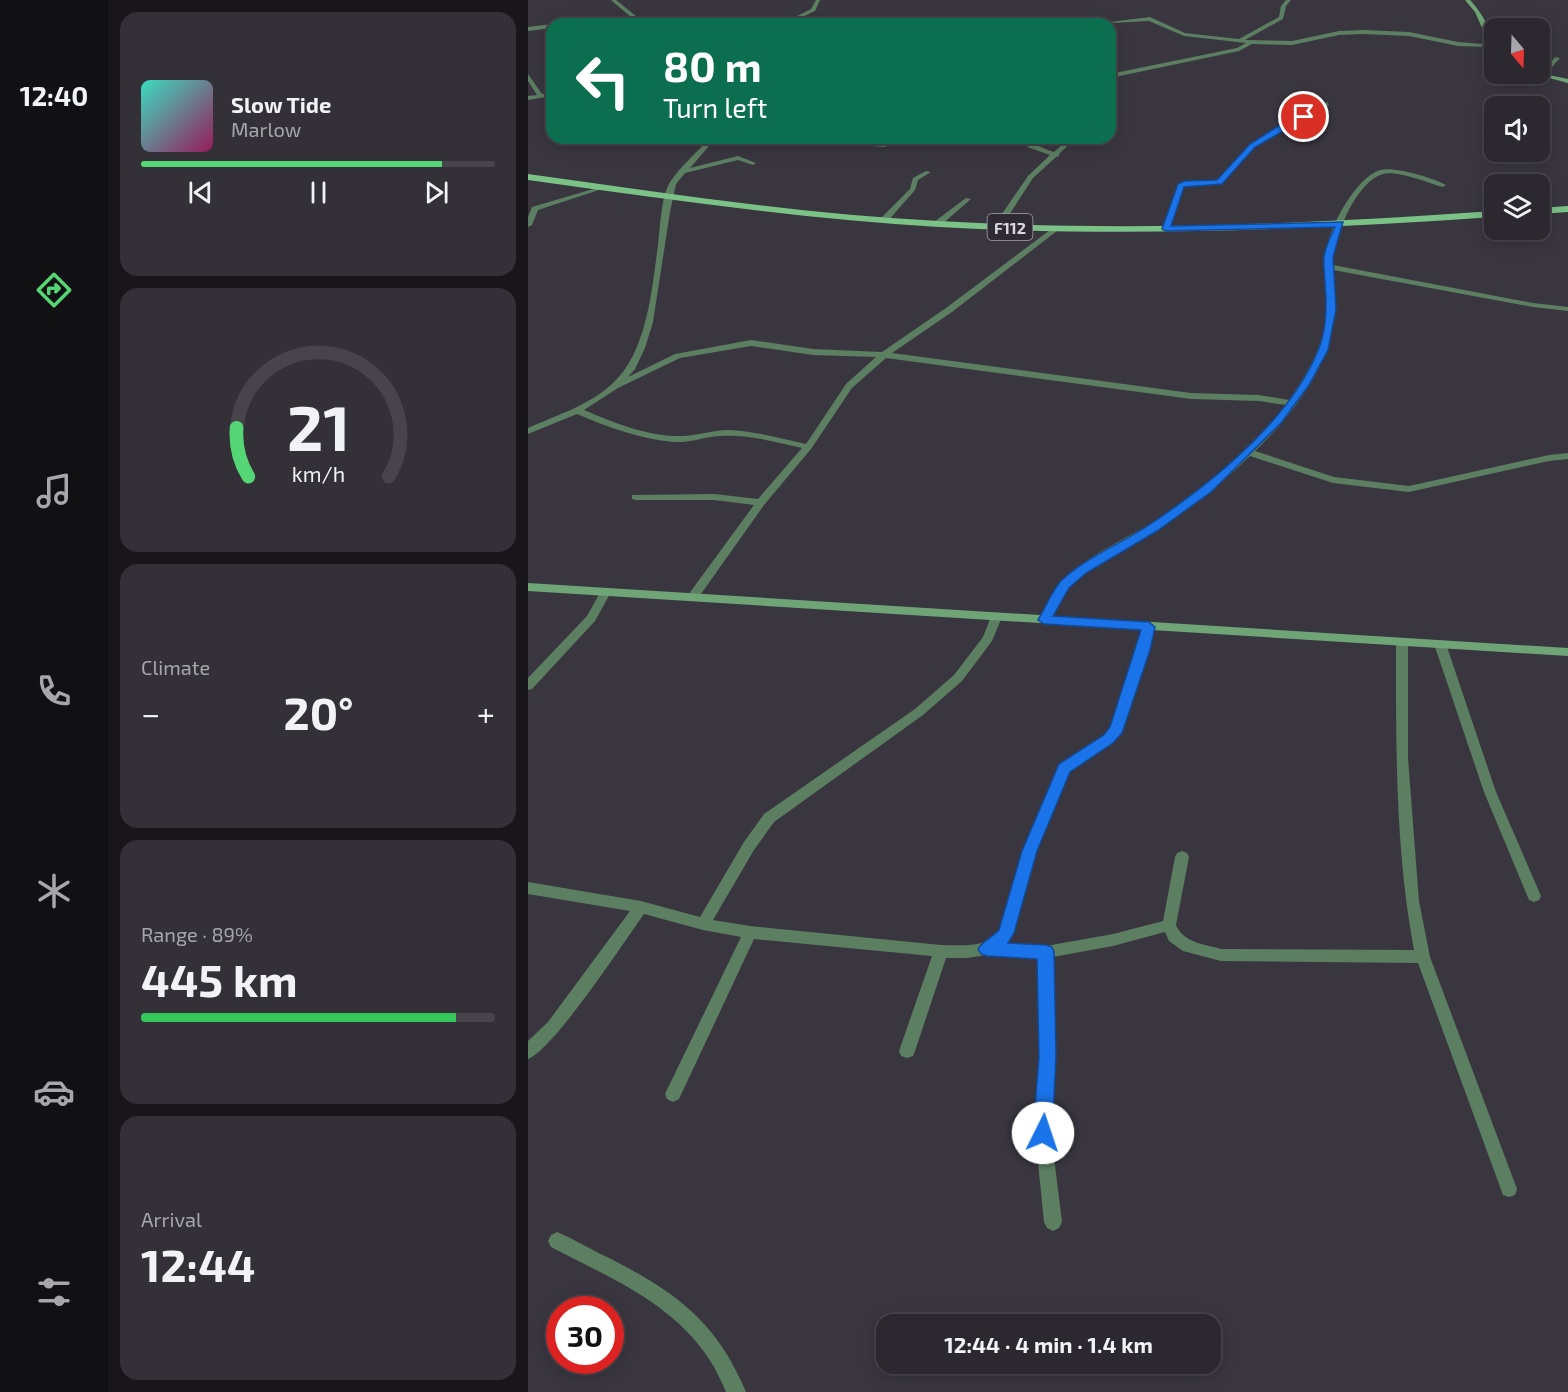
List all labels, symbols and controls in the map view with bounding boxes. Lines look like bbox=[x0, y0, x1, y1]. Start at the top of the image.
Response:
north arrow bbox=[1484, 18, 1550, 84]
map controls bbox=[1484, 18, 1550, 240]
text: 80 m bbox=[663, 40, 762, 90]
icon: left bbox=[564, 42, 642, 120]
text: 12:40 bbox=[20, 79, 88, 111]
text: Slow Tide bbox=[231, 91, 331, 117]
text: Turn left bbox=[663, 91, 767, 123]
pin bbox=[1278, 91, 1329, 142]
button: sound bbox=[1484, 96, 1550, 162]
icon: arrive bbox=[1287, 100, 1320, 133]
text: Marlow bbox=[231, 117, 301, 141]
button: layers bbox=[1484, 174, 1550, 240]
icon: previous bbox=[184, 176, 217, 209]
icon: pause bbox=[302, 176, 335, 209]
icon: next bbox=[420, 176, 453, 209]
road number: F112 bbox=[988, 214, 1032, 240]
icon: directions bbox=[33, 269, 75, 311]
text: 21 bbox=[286, 389, 350, 464]
text: km/h bbox=[291, 461, 345, 486]
icon: music bbox=[33, 470, 75, 512]
text: Climate bbox=[141, 655, 210, 679]
icon: phone bbox=[33, 670, 75, 712]
text: 20° bbox=[284, 685, 354, 739]
text: − bbox=[141, 693, 160, 733]
text: + bbox=[477, 693, 495, 733]
icon: climate bbox=[33, 870, 75, 912]
text: Range · 89% bbox=[141, 922, 253, 946]
text: 445 km bbox=[141, 952, 298, 1006]
icon: car bbox=[33, 1071, 75, 1113]
position arrow bbox=[1011, 1101, 1075, 1165]
text: Arrival bbox=[141, 1207, 202, 1231]
text: 12:44 bbox=[141, 1237, 255, 1291]
icon: filters bbox=[33, 1271, 75, 1313]
speed limit sign: 30 bbox=[546, 1296, 624, 1374]
text: 12:44 · 4 min · 1.4 km bbox=[944, 1331, 1153, 1357]

